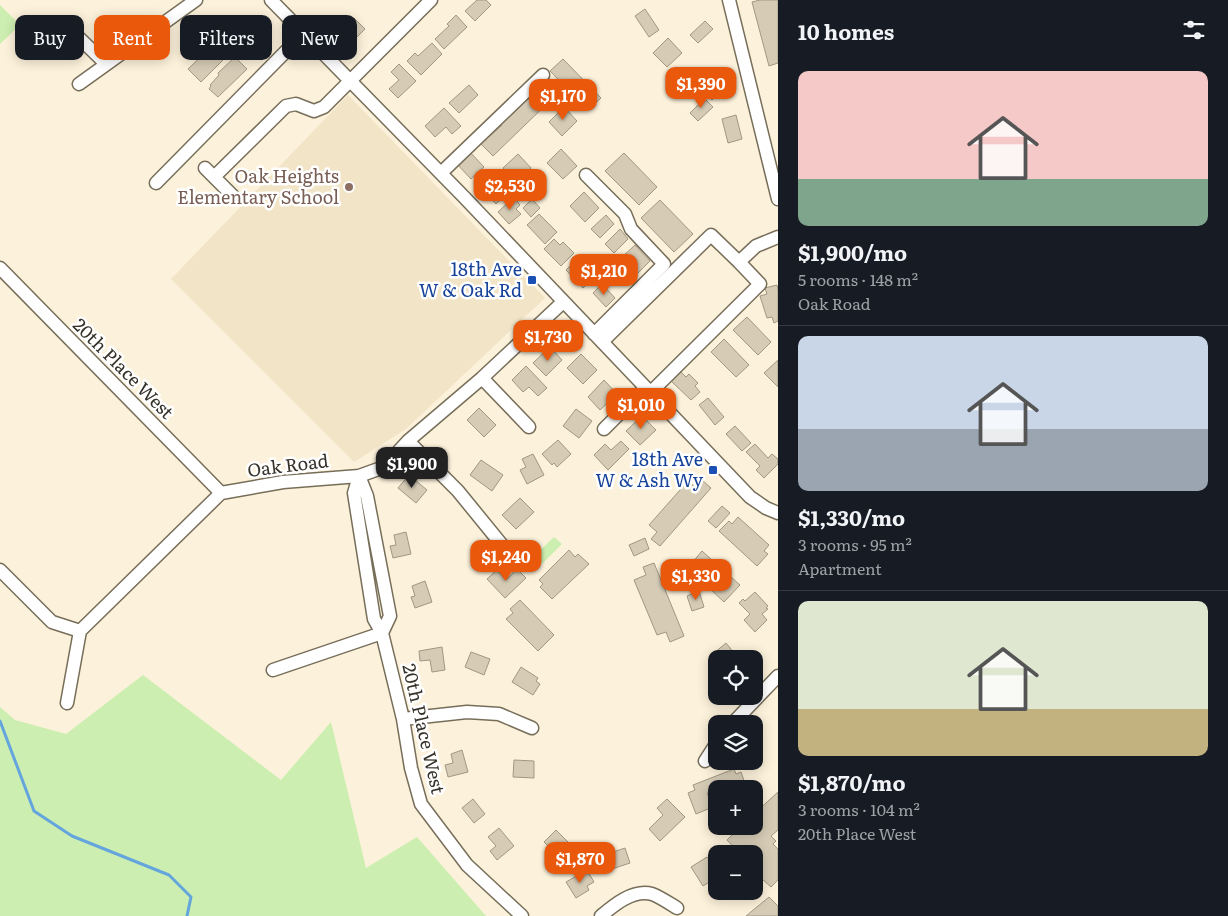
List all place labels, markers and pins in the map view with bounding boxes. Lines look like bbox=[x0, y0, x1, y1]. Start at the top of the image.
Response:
pin: $1,390 bbox=[660, 66, 742, 109]
pin: $1,170 bbox=[522, 78, 604, 121]
place label: Oak Heights Elementary School bbox=[177, 162, 339, 210]
pin: $2,530 bbox=[469, 168, 551, 211]
marker: Oak Heights Elementary School bbox=[343, 181, 355, 193]
pin: $1,210 bbox=[563, 254, 645, 296]
place label: 18th Ave W & Oak Rd bbox=[419, 255, 522, 303]
marker: 18th Ave W & Oak Rd bbox=[526, 274, 538, 286]
pin: $1,730 bbox=[507, 320, 589, 362]
pin: $1,010 bbox=[600, 388, 682, 430]
place label: 18th Ave W & Ash Wy bbox=[595, 445, 704, 493]
pin: $1,900 bbox=[371, 446, 453, 489]
marker: 18th Ave W & Ash Wy bbox=[707, 464, 719, 476]
pin: $1,240 bbox=[465, 540, 547, 582]
pin: $1,330 bbox=[655, 558, 737, 601]
pin: $1,870 bbox=[539, 842, 621, 884]

